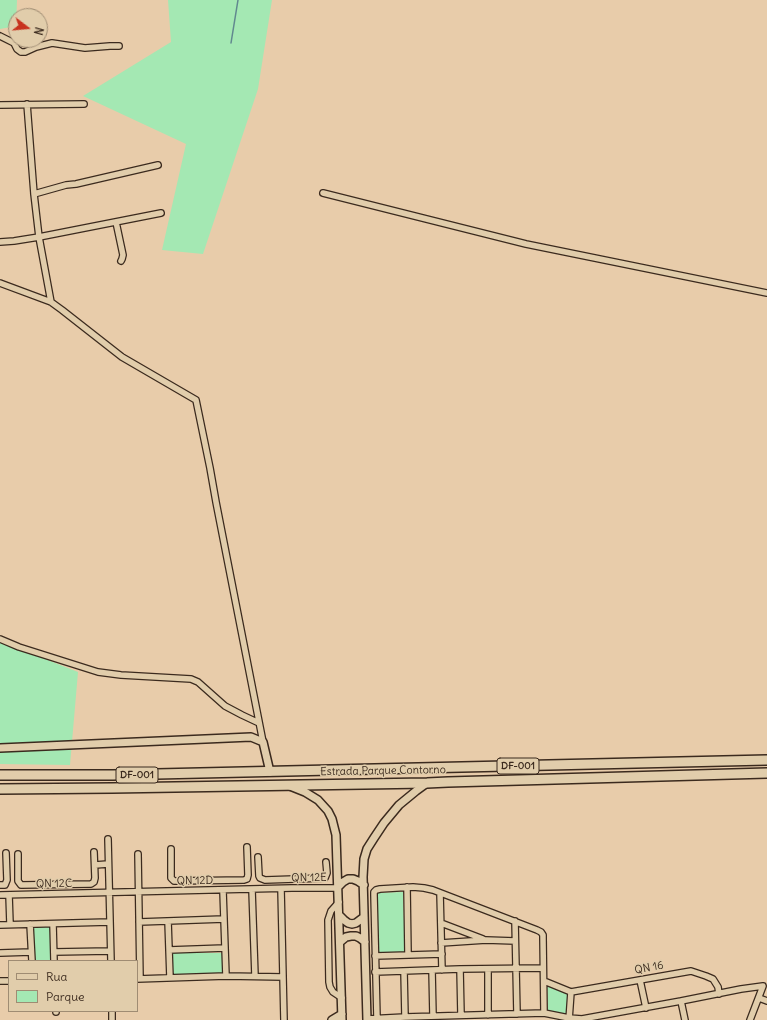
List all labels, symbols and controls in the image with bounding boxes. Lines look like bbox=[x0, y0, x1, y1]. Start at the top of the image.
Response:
north arrow bbox=[8, 8, 48, 48]
text: N bbox=[31, 25, 46, 37]
road number: DF-001 bbox=[497, 758, 539, 774]
street label: Estrada Parque Contorno bbox=[320, 763, 446, 779]
road number: DF-001 bbox=[116, 767, 158, 783]
street label: QN 12E bbox=[291, 871, 327, 885]
street label: QN 12D bbox=[177, 874, 213, 888]
street label: QN 12C bbox=[36, 877, 72, 891]
street label: QN 16 bbox=[633, 959, 665, 977]
legend bbox=[8, 960, 138, 1012]
text: Rua bbox=[46, 969, 67, 984]
text: Parque bbox=[46, 989, 85, 1004]

